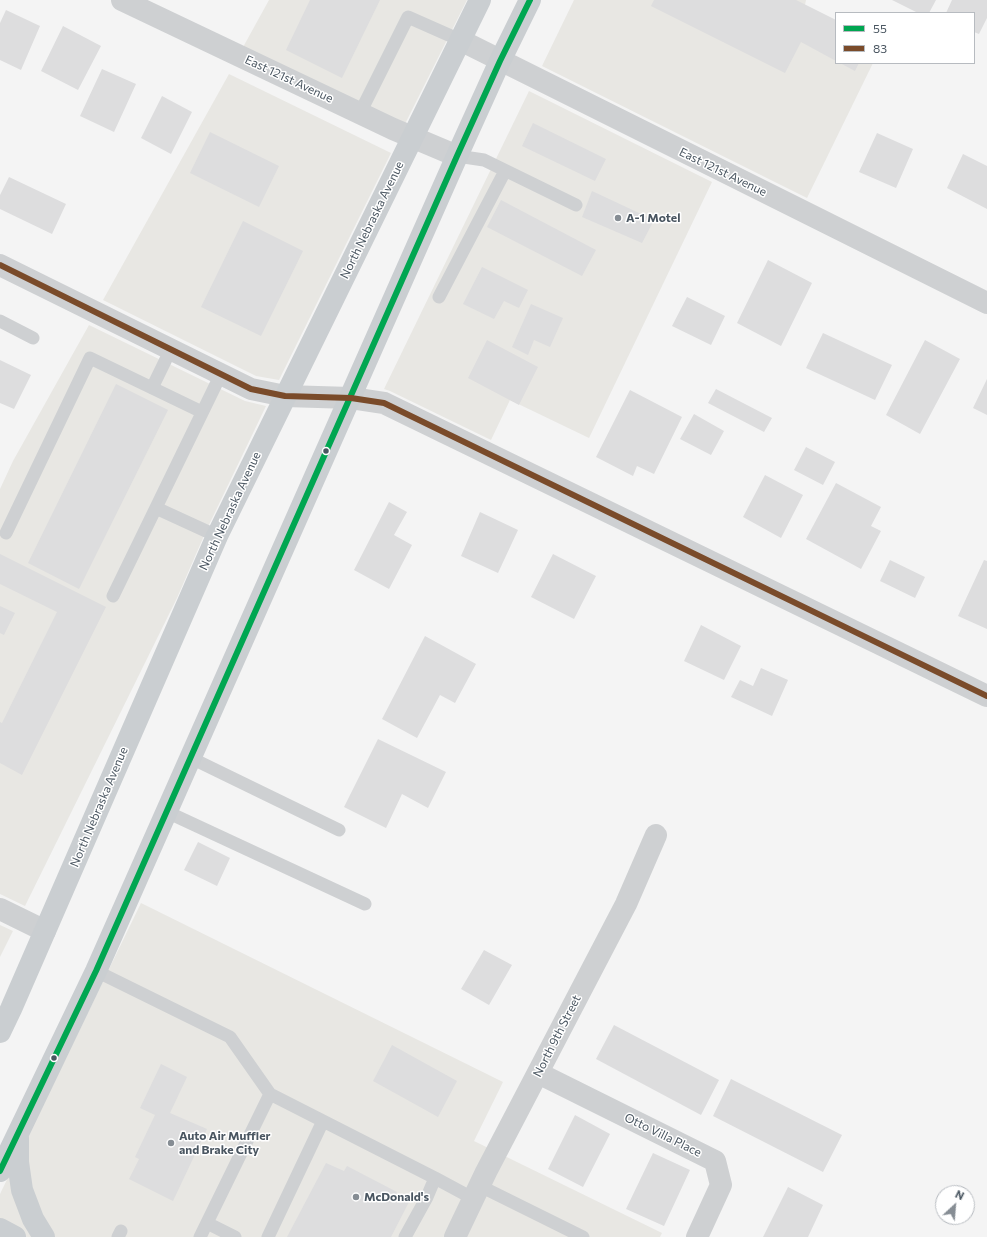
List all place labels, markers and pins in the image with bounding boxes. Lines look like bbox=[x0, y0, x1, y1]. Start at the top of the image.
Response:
place label: A-1 Motel bbox=[626, 211, 680, 225]
marker: A-1 Motel bbox=[613, 213, 623, 223]
unlabelled marker bbox=[321, 446, 331, 456]
unlabelled marker bbox=[49, 1053, 59, 1063]
place label: Auto Air Muffler and Brake City bbox=[179, 1129, 270, 1157]
marker: Auto Air Muffler and Brake City bbox=[166, 1138, 176, 1148]
place label: McDonald's bbox=[364, 1190, 429, 1204]
marker: McDonald's bbox=[351, 1192, 361, 1202]

